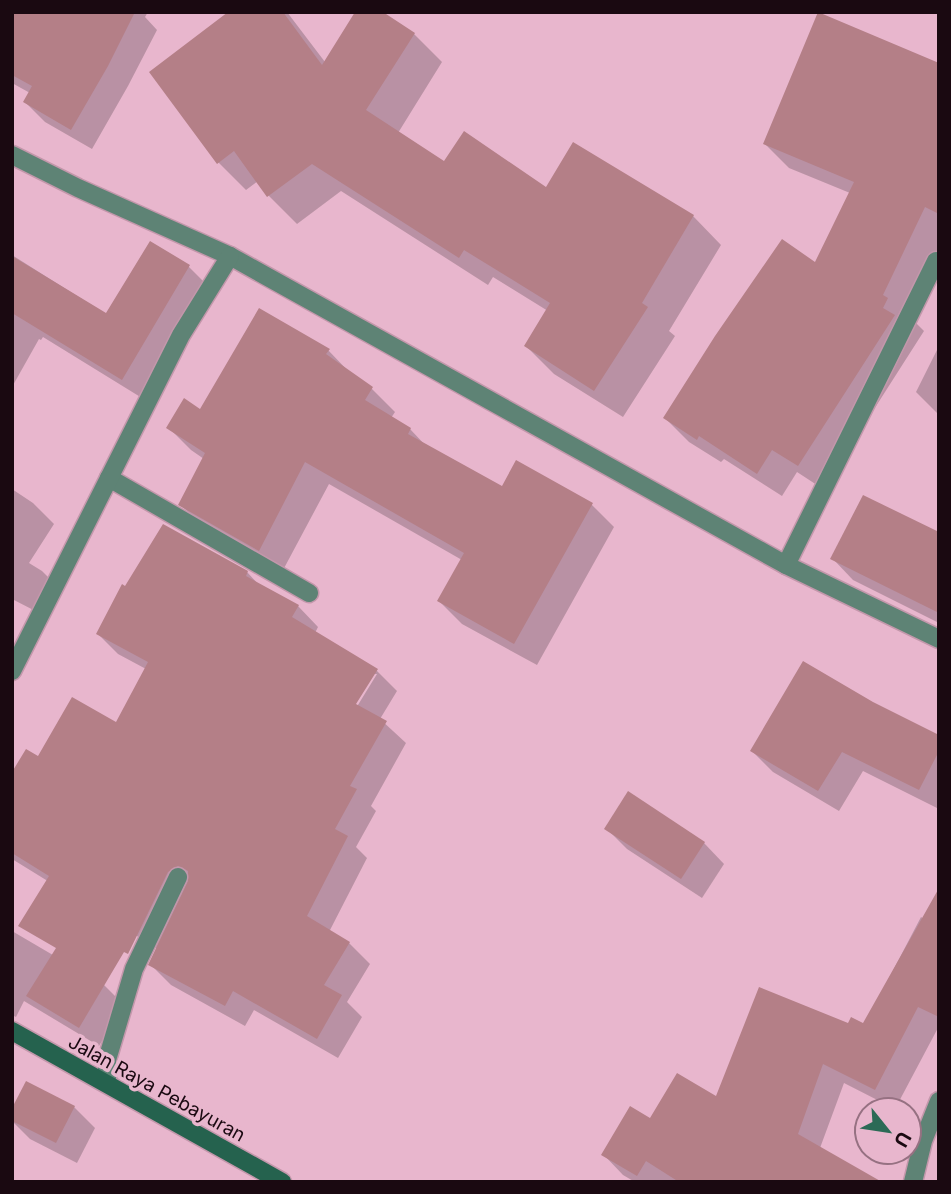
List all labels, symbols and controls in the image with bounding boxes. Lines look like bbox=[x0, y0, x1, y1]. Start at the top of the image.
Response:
street label: Jalan Raya Pebayuran bbox=[64, 1030, 249, 1147]
north arrow bbox=[853, 1096, 923, 1166]
text: U bbox=[889, 1127, 916, 1151]

